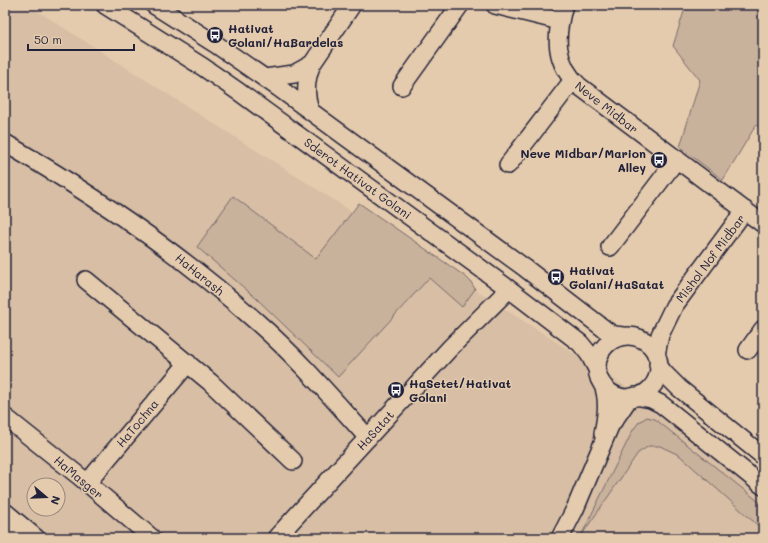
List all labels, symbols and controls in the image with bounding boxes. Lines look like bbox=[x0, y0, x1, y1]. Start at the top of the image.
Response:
place label: Hativat Golani/HaBardelas bbox=[228, 20, 343, 50]
bus stop icon: Hativat Golani/HaBardelas bbox=[205, 25, 225, 45]
scale bar bbox=[28, 26, 134, 52]
text: 50 m bbox=[34, 31, 62, 47]
street label: Neve Midbar bbox=[572, 77, 642, 137]
street label: Sderot Hativat Golani bbox=[301, 134, 415, 222]
place label: Neve Midbar/Marion Alley bbox=[521, 145, 646, 175]
bus stop icon: Neve Midbar/Marion Alley bbox=[649, 150, 669, 170]
street label: Mishol Nof Midbar bbox=[672, 211, 748, 305]
street label: HaHarash bbox=[172, 249, 228, 299]
place label: Hativat Golani/HaSatat bbox=[569, 262, 664, 292]
bus stop icon: Hativat Golani/HaSatat bbox=[546, 267, 566, 287]
place label: HaSetet/Hativat Golani bbox=[409, 375, 511, 405]
bus stop icon: HaSetet/Hativat Golani bbox=[386, 380, 406, 400]
street label: HaTochna bbox=[112, 396, 162, 450]
street label: HaSatat bbox=[353, 407, 397, 453]
street label: HaMasger bbox=[51, 452, 107, 502]
north arrow bbox=[26, 477, 66, 517]
text: N bbox=[47, 494, 64, 507]

